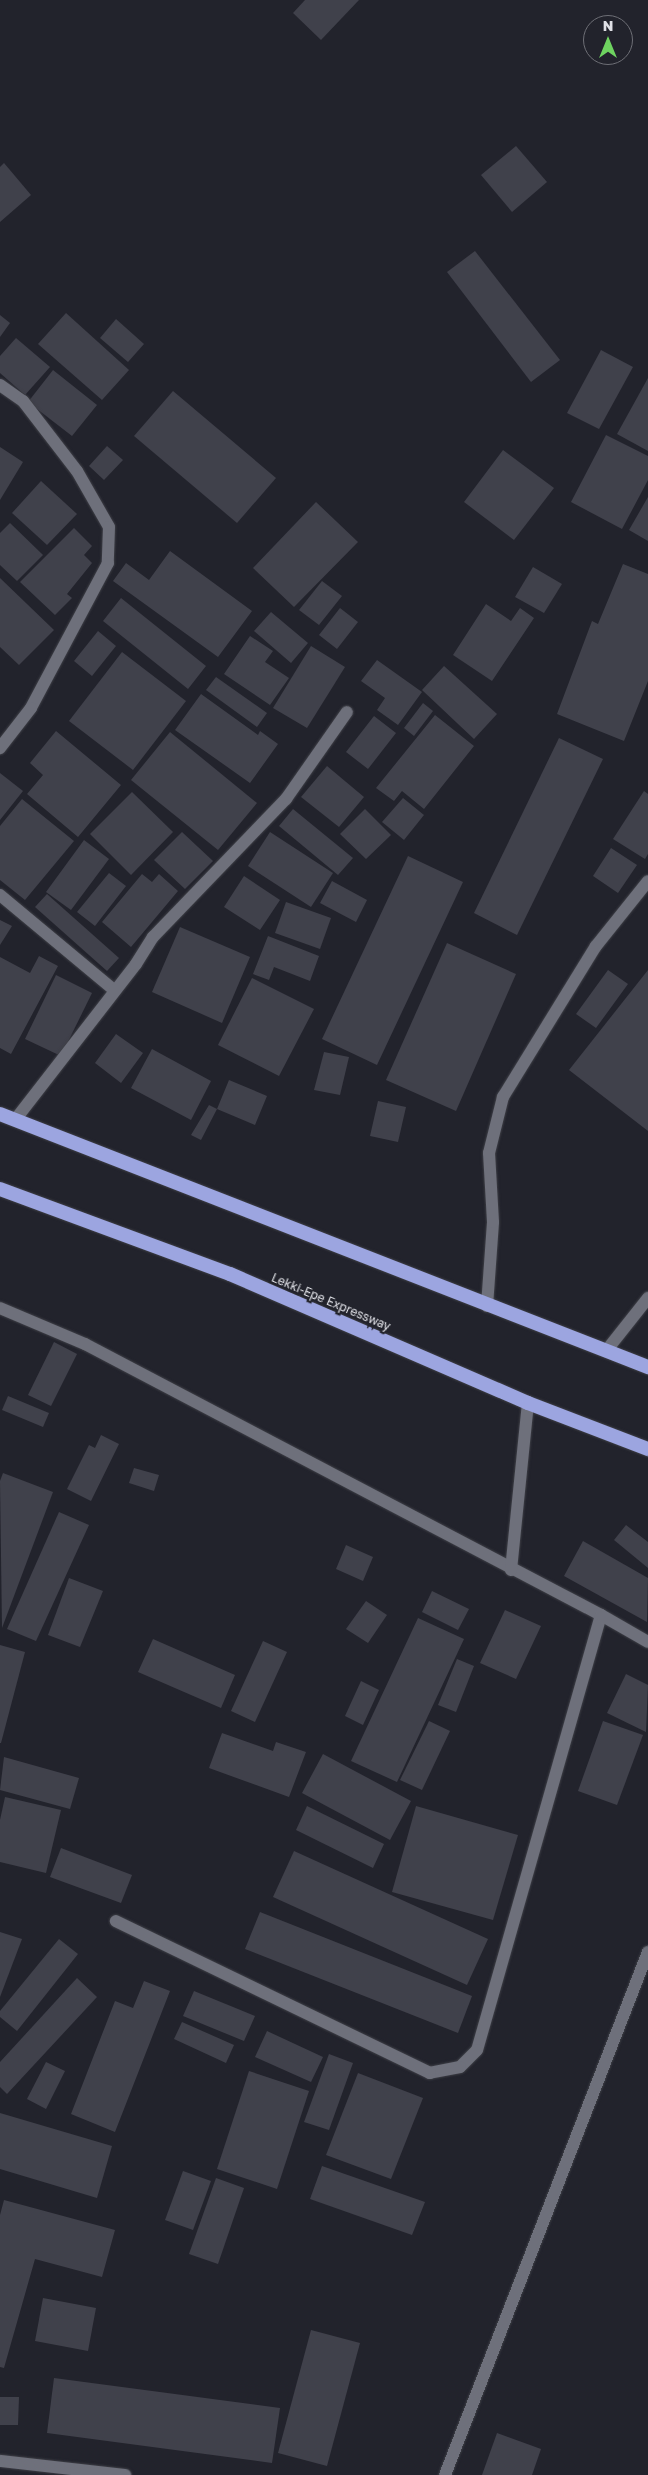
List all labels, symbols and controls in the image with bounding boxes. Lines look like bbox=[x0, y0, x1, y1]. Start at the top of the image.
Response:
north arrow bbox=[583, 15, 633, 65]
text: N bbox=[603, 17, 613, 34]
street label: Lekki-Epe Expressway bbox=[269, 1270, 393, 1334]

